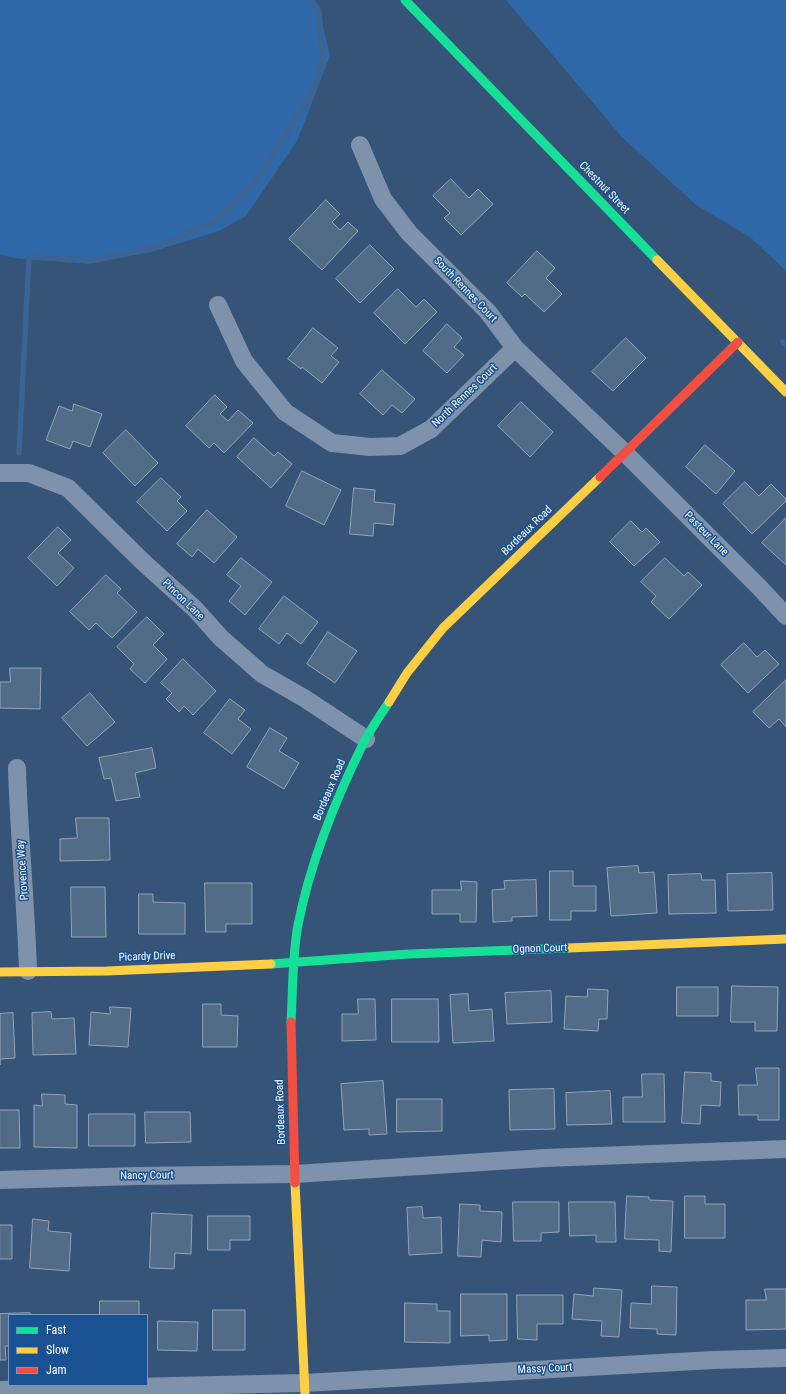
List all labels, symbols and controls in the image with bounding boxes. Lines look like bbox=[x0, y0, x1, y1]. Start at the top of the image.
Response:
street label: Chestnut Street bbox=[576, 159, 632, 217]
street label: South Rennes Court bbox=[430, 255, 500, 325]
street label: North Rennes Court bbox=[430, 362, 500, 430]
street label: Bordeaux Road bbox=[499, 504, 555, 558]
street label: Pasteur Lane bbox=[681, 509, 731, 559]
street label: Pincon Lane bbox=[159, 577, 207, 623]
street label: Bordeaux Road bbox=[311, 757, 349, 823]
street label: Provence Way bbox=[14, 839, 32, 901]
street label: Ognon Court bbox=[512, 941, 568, 957]
street label: Picardy Drive bbox=[118, 949, 176, 965]
street label: Bordeaux Road bbox=[273, 1079, 289, 1145]
street label: Nancy Court bbox=[120, 1169, 174, 1183]
legend bbox=[8, 1314, 148, 1386]
text: Fast bbox=[46, 1323, 66, 1337]
text: Slow bbox=[46, 1343, 69, 1357]
street label: Massy Court bbox=[517, 1361, 573, 1377]
text: Jam bbox=[46, 1363, 67, 1377]

